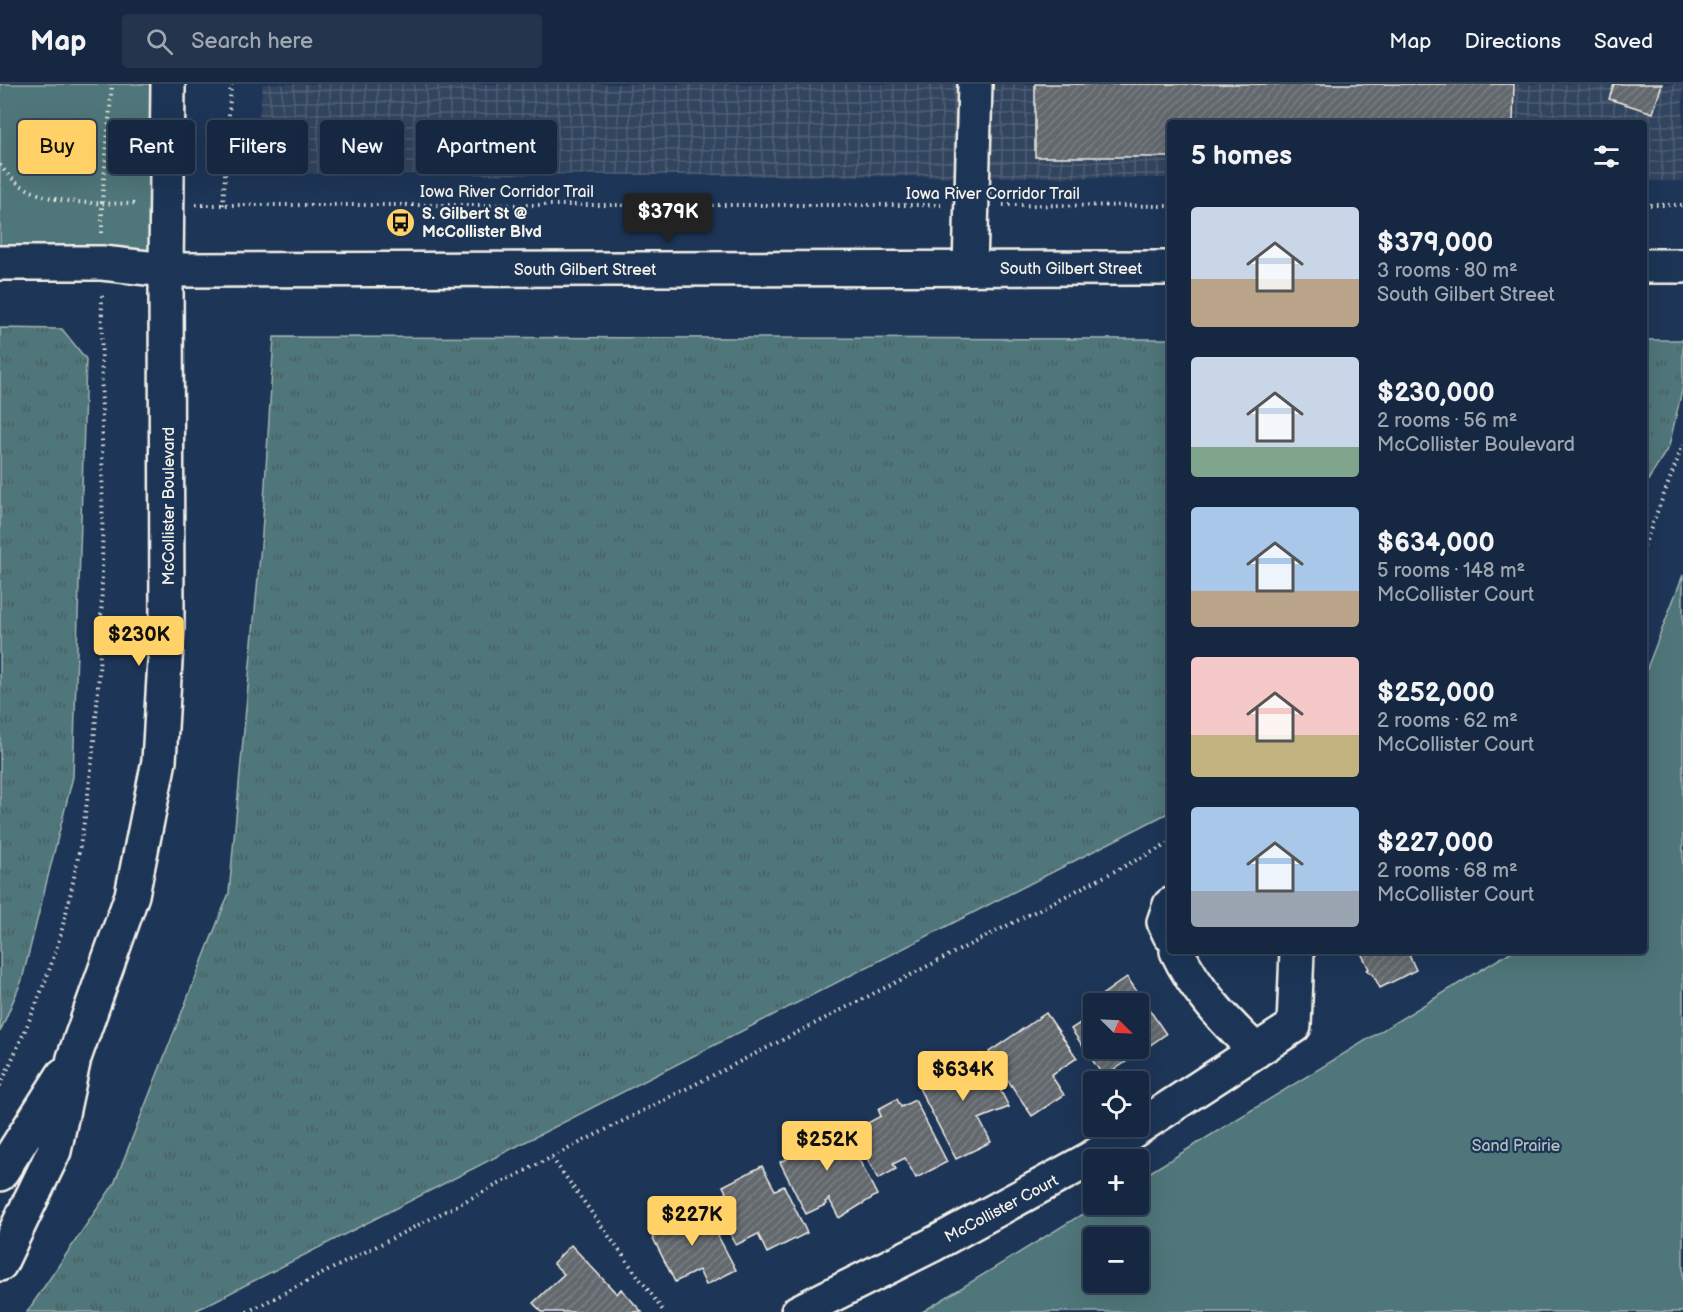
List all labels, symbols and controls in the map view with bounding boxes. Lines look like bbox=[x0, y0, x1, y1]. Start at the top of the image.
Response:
search box bbox=[122, 14, 542, 68]
text: Map bbox=[30, 25, 86, 58]
icon: search bbox=[143, 25, 176, 58]
text: Search here bbox=[191, 28, 313, 55]
text: Map bbox=[1389, 29, 1432, 54]
text: Directions bbox=[1465, 29, 1561, 54]
text: Saved bbox=[1594, 29, 1653, 54]
chip: Buy bbox=[18, 120, 96, 174]
chip: Rent bbox=[108, 120, 195, 174]
chip: Filters bbox=[207, 120, 308, 174]
chip: New bbox=[320, 120, 404, 174]
chip: Apartment bbox=[416, 120, 557, 174]
icon: filters bbox=[1590, 140, 1623, 173]
text: 5 homes bbox=[1191, 141, 1292, 172]
street label: Iowa River Corridor Trail bbox=[420, 183, 594, 202]
street label: Iowa River Corridor Trail bbox=[906, 185, 1080, 204]
pin: $379K bbox=[626, 193, 710, 244]
text: $379K bbox=[637, 200, 699, 224]
place label: S. Gilbert St @ McCollister Blvd bbox=[422, 205, 542, 242]
bus stop icon: S. Gilbert St @ McCollister Blvd bbox=[385, 206, 417, 238]
text: $379,000 bbox=[1377, 228, 1493, 259]
icon: home bbox=[1239, 231, 1311, 303]
text: 3 rooms · 80 m² bbox=[1377, 259, 1518, 283]
street label: South Gilbert Street bbox=[1000, 260, 1142, 279]
street label: South Gilbert Street bbox=[514, 261, 656, 280]
text: South Gilbert Street bbox=[1377, 283, 1555, 307]
text: $230,000 bbox=[1377, 378, 1495, 409]
icon: home bbox=[1239, 381, 1311, 453]
text: 2 rooms · 56 m² bbox=[1377, 409, 1517, 433]
street label: McCollister Boulevard bbox=[160, 427, 179, 585]
text: McCollister Boulevard bbox=[1377, 433, 1575, 457]
text: $634,000 bbox=[1377, 528, 1495, 559]
icon: home bbox=[1239, 531, 1311, 603]
text: 5 rooms · 148 m² bbox=[1377, 559, 1525, 583]
text: McCollister Court bbox=[1377, 583, 1534, 607]
pin: $230K bbox=[97, 616, 181, 667]
text: $230K bbox=[108, 623, 170, 647]
text: $252,000 bbox=[1377, 678, 1495, 709]
icon: home bbox=[1239, 681, 1311, 753]
text: 2 rooms · 62 m² bbox=[1377, 709, 1518, 733]
text: McCollister Court bbox=[1377, 733, 1534, 757]
text: $227,000 bbox=[1377, 828, 1493, 859]
icon: home bbox=[1239, 831, 1311, 903]
text: 2 rooms · 68 m² bbox=[1377, 859, 1518, 883]
text: McCollister Court bbox=[1377, 883, 1534, 907]
north arrow bbox=[1083, 993, 1149, 1059]
map controls bbox=[1083, 993, 1149, 1293]
pin: $634K bbox=[921, 1051, 1005, 1102]
text: $634K bbox=[932, 1058, 994, 1082]
button: locate bbox=[1083, 1071, 1149, 1137]
pin: $252K bbox=[785, 1121, 869, 1172]
text: $252K bbox=[796, 1128, 858, 1152]
park label: Sand Prairie bbox=[1472, 1137, 1561, 1156]
button: + bbox=[1083, 1149, 1149, 1215]
street label: McCollister Court bbox=[942, 1171, 1062, 1247]
pin: $227K bbox=[650, 1196, 734, 1247]
text: $227K bbox=[661, 1203, 723, 1227]
button: − bbox=[1083, 1227, 1149, 1293]

